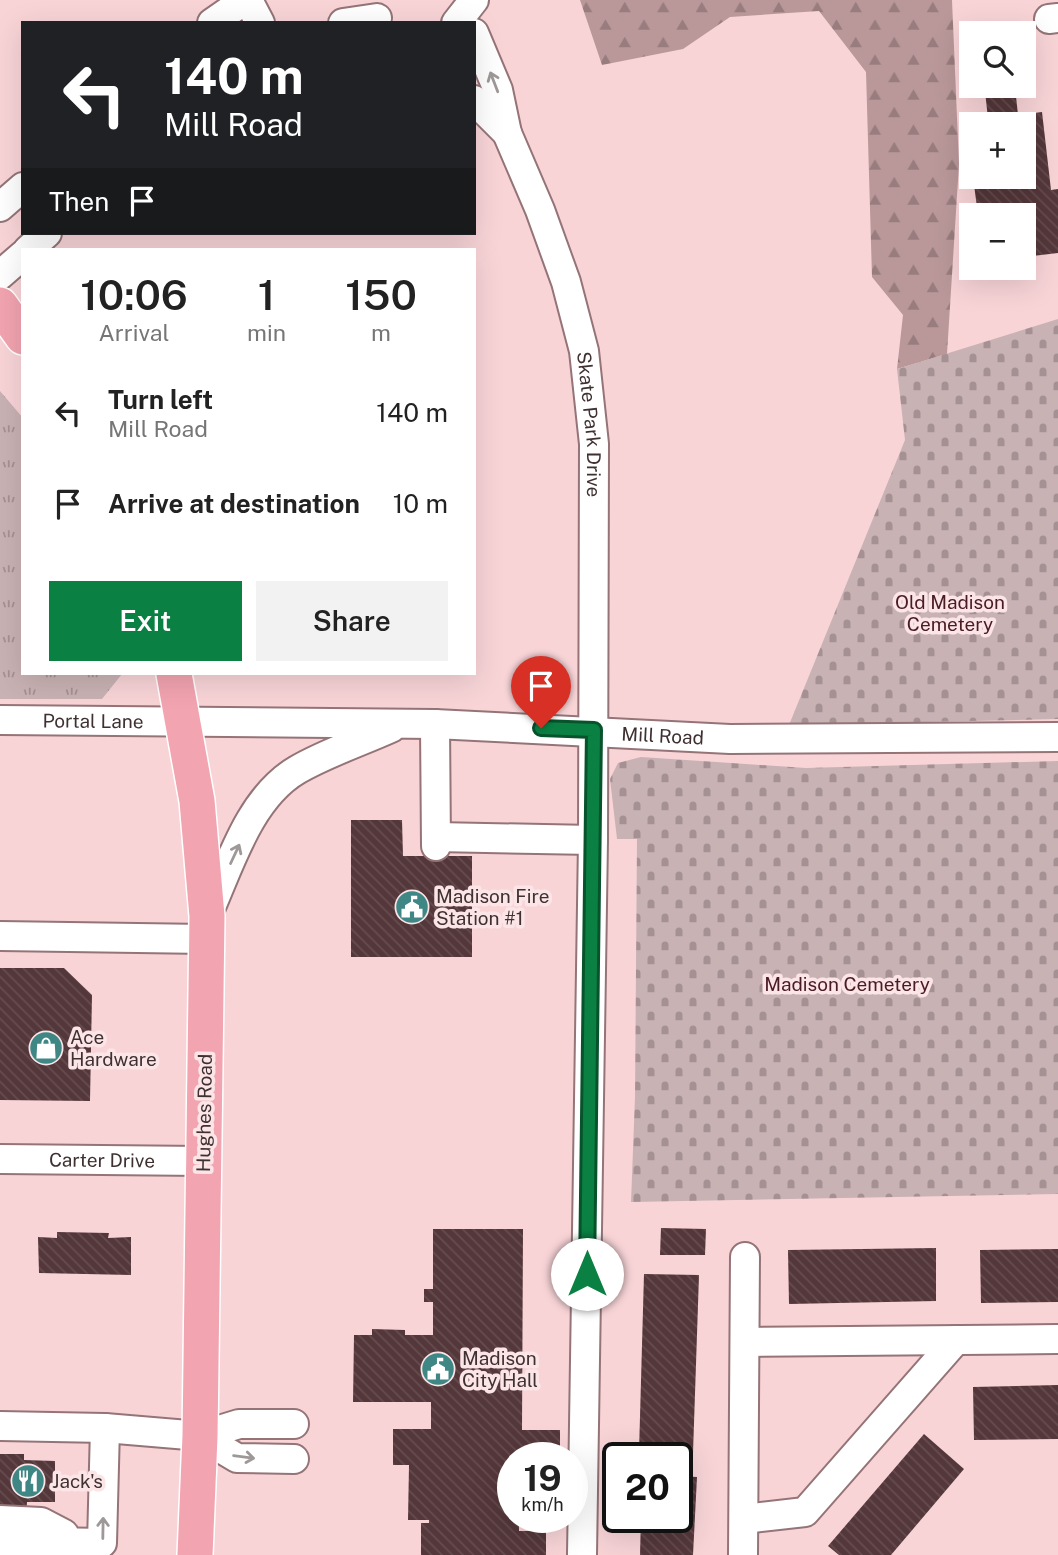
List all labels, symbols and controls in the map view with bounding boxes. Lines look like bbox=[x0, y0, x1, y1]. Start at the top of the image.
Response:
map controls bbox=[959, 21, 1036, 280]
button: search bbox=[959, 21, 1036, 98]
text: 140 m bbox=[164, 47, 304, 105]
icon: left bbox=[49, 49, 140, 140]
one-way arrow bbox=[487, 71, 500, 93]
text: Mill Road bbox=[164, 106, 303, 143]
button: + bbox=[959, 112, 1036, 189]
icon: arrive bbox=[123, 182, 161, 220]
text: Then bbox=[49, 186, 109, 217]
button: − bbox=[959, 203, 1036, 280]
text: 10:06 bbox=[80, 270, 188, 319]
text: 1 bbox=[258, 270, 275, 319]
text: 150 bbox=[345, 270, 417, 319]
text: Arrival bbox=[98, 319, 170, 346]
text: min bbox=[247, 319, 286, 346]
text: m bbox=[371, 319, 391, 346]
street label: Skate Park Drive bbox=[573, 350, 605, 497]
text: Turn left bbox=[108, 384, 213, 415]
icon: left bbox=[49, 394, 87, 432]
text: 140 m bbox=[376, 397, 448, 428]
text: Mill Road bbox=[108, 415, 208, 442]
icon: arrive bbox=[49, 485, 87, 523]
text: Arrive at destination bbox=[108, 488, 360, 519]
text: 10 m bbox=[393, 488, 448, 519]
button: Exit bbox=[49, 581, 242, 661]
button: Share bbox=[256, 581, 448, 661]
park label: Old Madison Cemetery bbox=[895, 591, 1005, 635]
pin bbox=[511, 656, 571, 728]
icon: arrive bbox=[522, 667, 560, 705]
street label: Portal Lane bbox=[42, 709, 144, 732]
street label: Mill Road bbox=[621, 722, 704, 749]
one-way arrow bbox=[229, 844, 243, 865]
place label: Madison Fire Station #1 bbox=[436, 885, 550, 929]
public building icon: Madison Fire Station #1 bbox=[393, 888, 431, 926]
park label: Madison Cemetery bbox=[764, 973, 930, 995]
place label: Ace Hardware bbox=[70, 1026, 157, 1070]
shop icon: Ace Hardware bbox=[27, 1029, 65, 1067]
street label: Hughes Road bbox=[192, 1054, 216, 1172]
street label: Carter Drive bbox=[49, 1148, 155, 1172]
position arrow bbox=[550, 1237, 624, 1311]
place label: Madison City Hall bbox=[462, 1347, 538, 1391]
public building icon: Madison City Hall bbox=[419, 1350, 457, 1388]
speed limit sign: 20 bbox=[602, 1442, 693, 1533]
one-way arrow bbox=[232, 1451, 255, 1464]
text: 19 bbox=[523, 1458, 562, 1499]
restaurant icon: Jack's bbox=[9, 1462, 47, 1500]
place label: Jack's bbox=[52, 1470, 103, 1492]
text: km/h bbox=[521, 1494, 564, 1515]
one-way arrow bbox=[96, 1517, 109, 1540]

